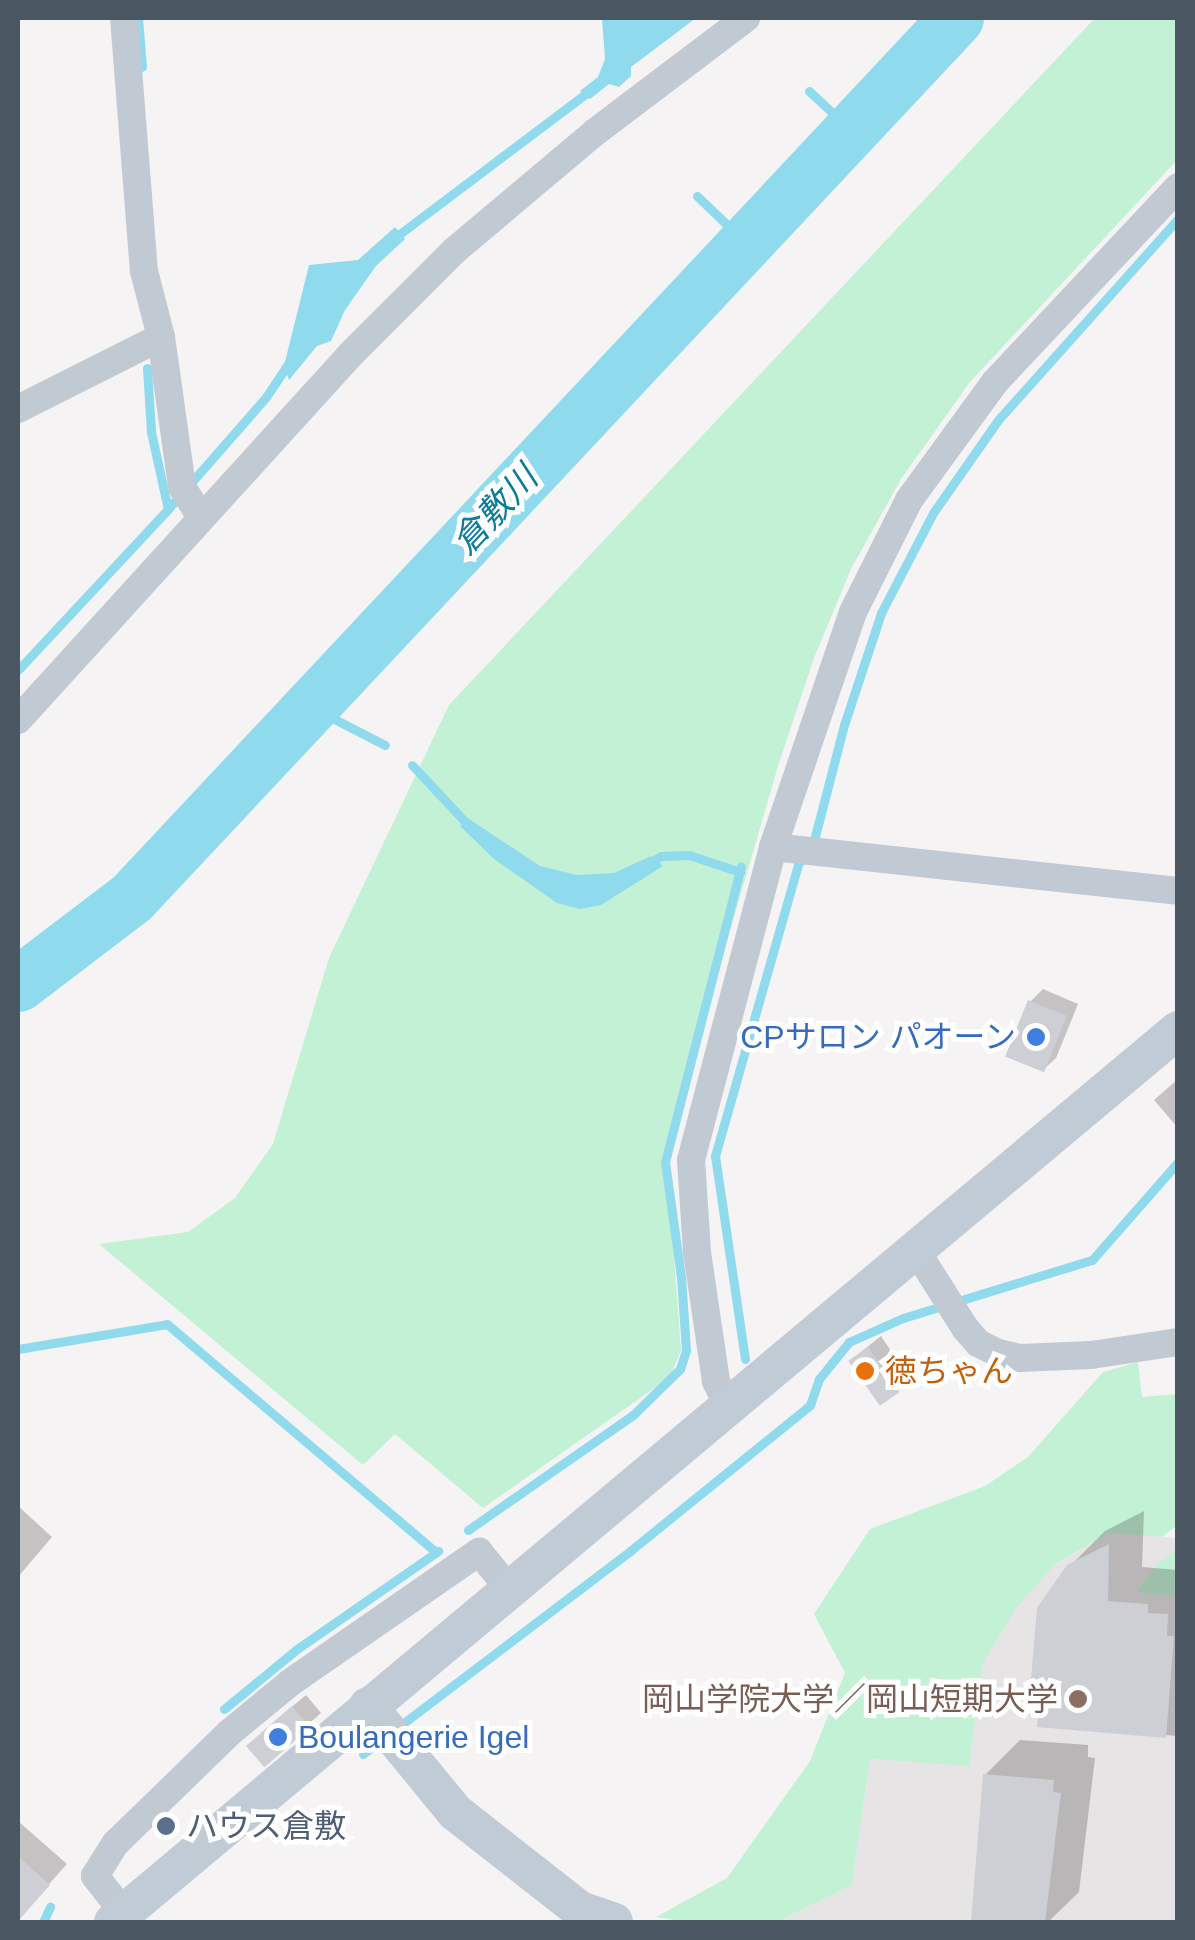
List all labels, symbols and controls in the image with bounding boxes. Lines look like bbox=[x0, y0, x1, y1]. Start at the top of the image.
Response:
water label: 倉敷川 bbox=[444, 457, 546, 563]
place label: CPサロン パオーン bbox=[739, 1018, 1016, 1056]
marker: CPサロン パオーン bbox=[1025, 1026, 1047, 1048]
place label: 徳ちゃん bbox=[885, 1352, 1013, 1390]
marker: 徳ちゃん bbox=[854, 1360, 876, 1382]
place label: 岡山学院大学／岡山短期大学 bbox=[642, 1680, 1058, 1718]
marker: 岡山学院大学／岡山短期大学 bbox=[1067, 1688, 1089, 1710]
place label: Boulangerie Igel bbox=[298, 1718, 529, 1756]
marker: Boulangerie Igel bbox=[267, 1726, 289, 1748]
place label: ハウス倉敷 bbox=[186, 1807, 346, 1845]
marker: ハウス倉敷 bbox=[155, 1815, 177, 1837]

